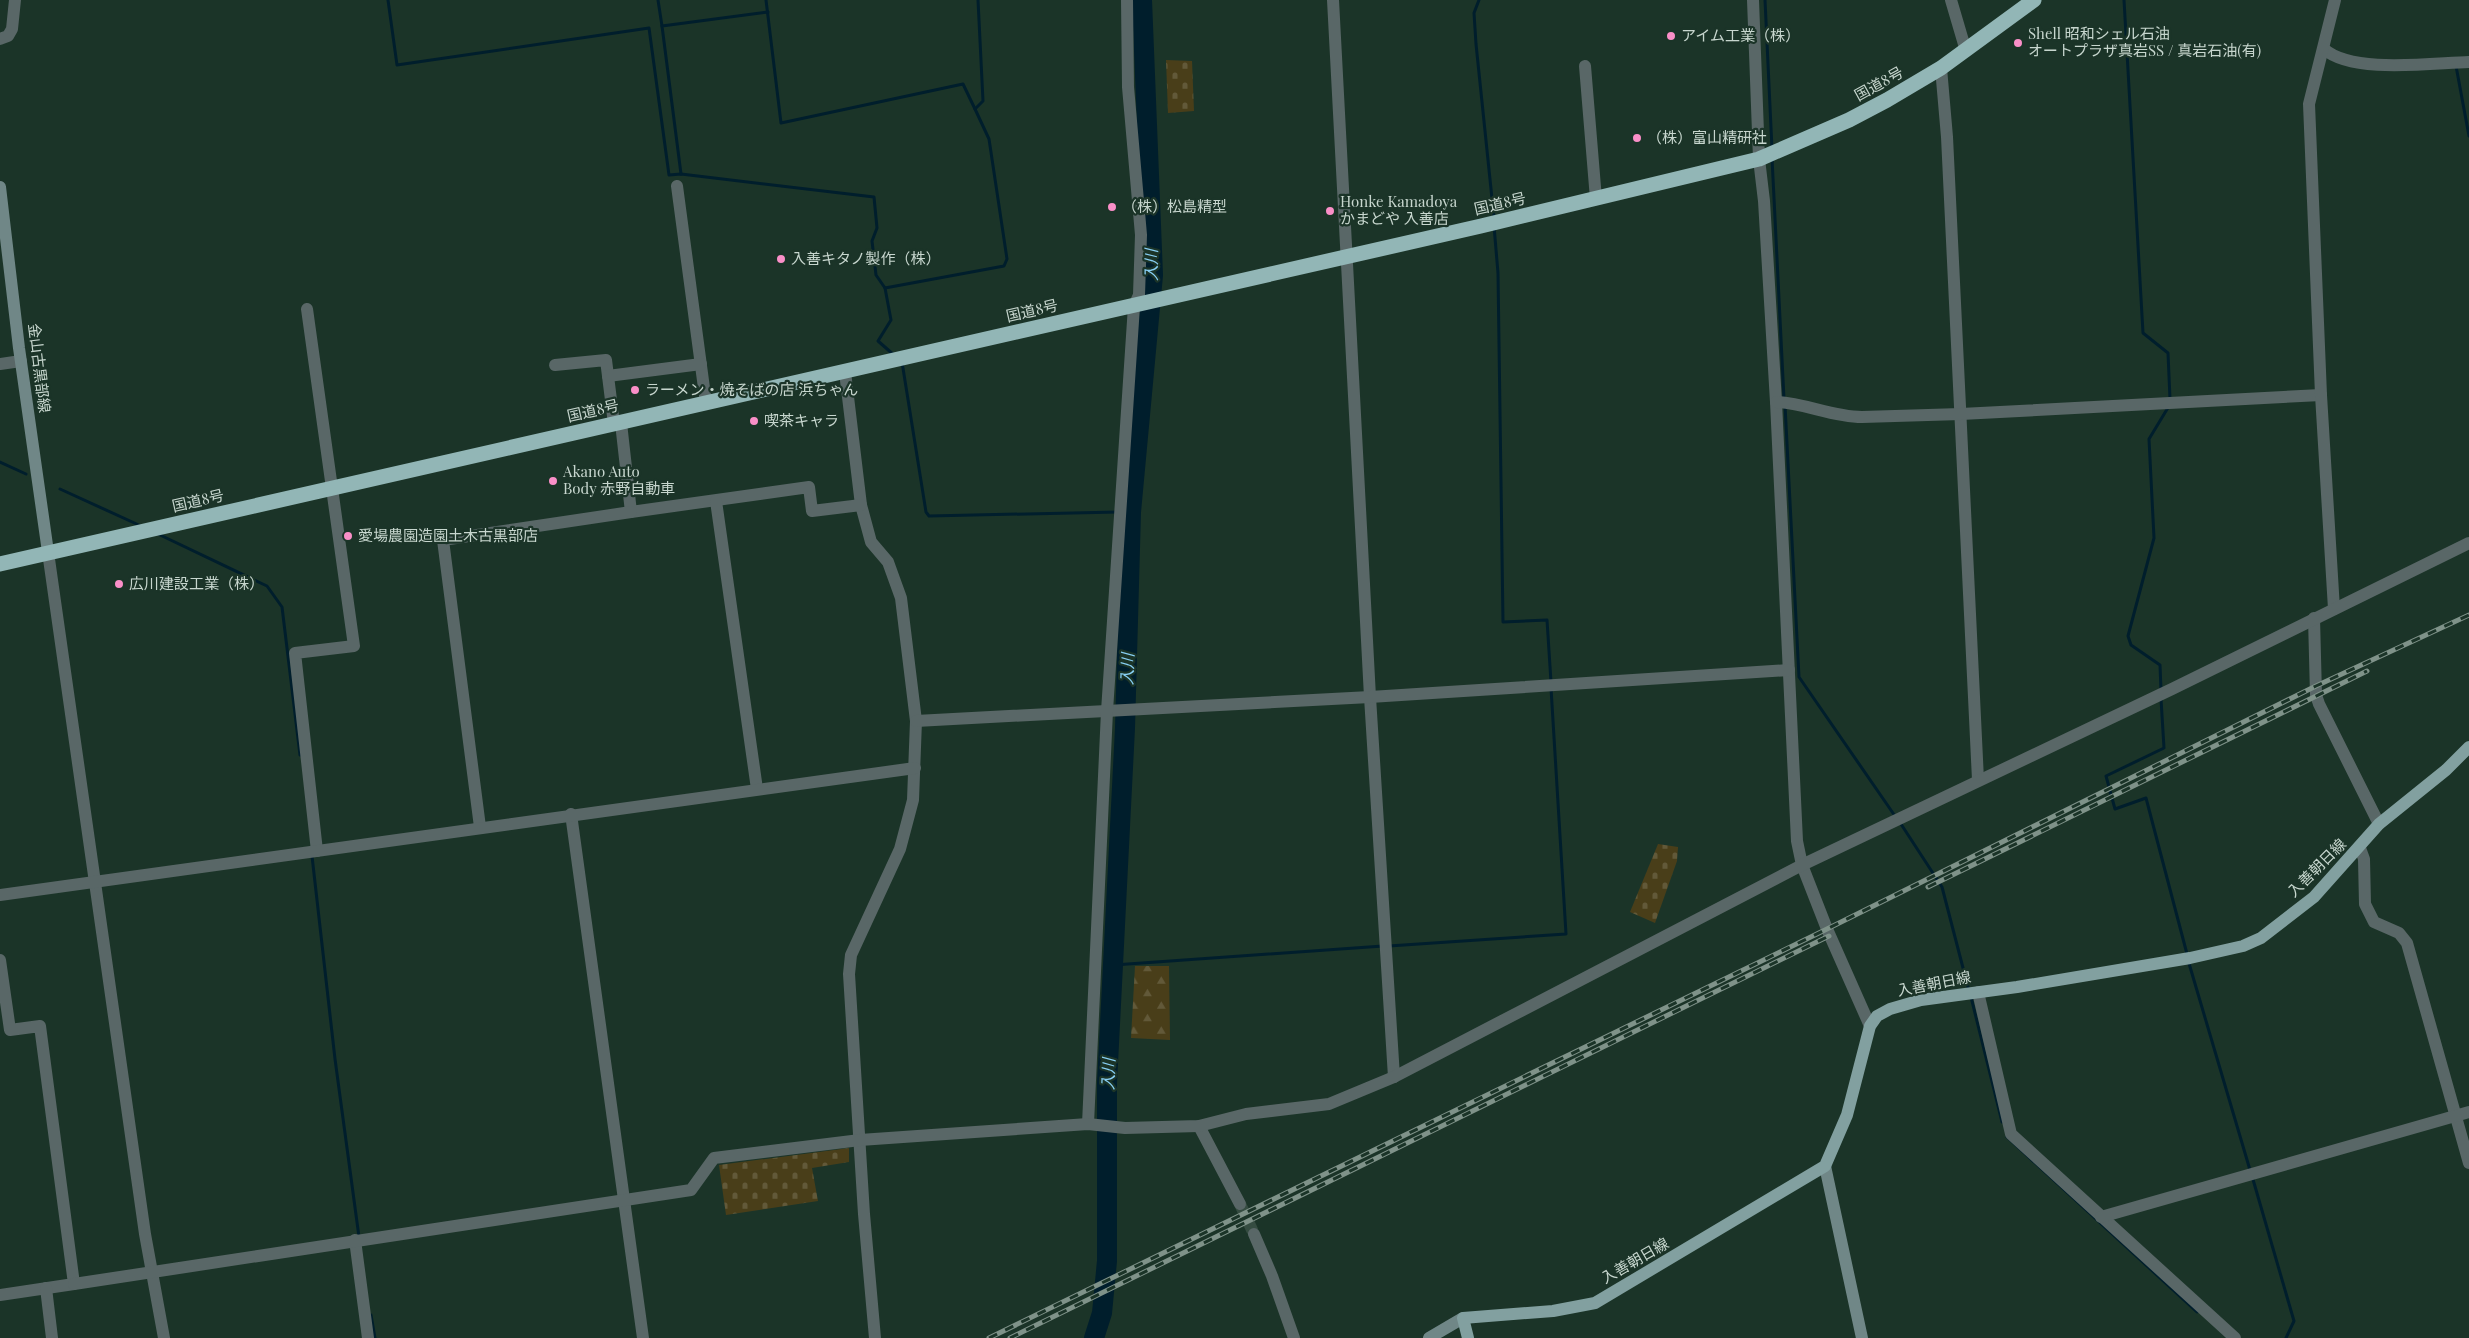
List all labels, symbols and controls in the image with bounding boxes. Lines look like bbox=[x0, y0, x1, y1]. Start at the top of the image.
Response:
place label: Shell 昭和シェル石油 オートプラザ真岩SS / 真岩石油(有) bbox=[2028, 23, 2261, 60]
place label: アイム工業（株） bbox=[1681, 25, 1800, 45]
marker: アイム工業（株） bbox=[1665, 30, 1677, 42]
marker: Shell 昭和シェル石油 オートプラザ真岩SS / 真岩石油(有) bbox=[2012, 37, 2024, 49]
street label: 国道8号 bbox=[1851, 62, 1906, 105]
place label: （株）富山精研社 bbox=[1647, 127, 1767, 147]
marker: （株）富山精研社 bbox=[1631, 132, 1643, 144]
street label: 国道8号 bbox=[1472, 187, 1528, 219]
place label: Honke Kamadoya かまどや 入善店 bbox=[1340, 191, 1458, 228]
place label: （株）松島精型 bbox=[1122, 196, 1227, 216]
marker: （株）松島精型 bbox=[1106, 201, 1118, 213]
marker: Honke Kamadoya かまどや 入善店 bbox=[1324, 205, 1336, 217]
water label: 入川 bbox=[1140, 247, 1161, 281]
place label: 入善キタノ製作（株） bbox=[791, 248, 941, 268]
marker: 入善キタノ製作（株） bbox=[775, 253, 787, 265]
street label: 国道8号 bbox=[1004, 294, 1060, 326]
street label: 金山古黒部線 bbox=[25, 322, 55, 414]
place label: ラーメン・焼そばの店 浜ちゃん bbox=[645, 379, 858, 399]
marker: ラーメン・焼そばの店 浜ちゃん bbox=[629, 384, 641, 396]
street label: 国道8号 bbox=[565, 394, 621, 426]
place label: 喫茶キャラ bbox=[764, 410, 839, 430]
marker: 喫茶キャラ bbox=[748, 415, 760, 427]
place label: Akano Auto Body 赤野自動車 bbox=[562, 461, 675, 498]
marker: Akano Auto Body 赤野自動車 bbox=[547, 475, 559, 487]
street label: 国道8号 bbox=[170, 484, 226, 516]
place label: 愛場農園造園土木古黒部店 bbox=[358, 525, 538, 545]
marker: 愛場農園造園土木古黒部店 bbox=[342, 530, 354, 542]
place label: 広川建設工業（株） bbox=[129, 573, 264, 593]
marker: 広川建設工業（株） bbox=[113, 578, 125, 590]
water label: 入川 bbox=[1115, 651, 1138, 685]
street label: 入善朝日線 bbox=[2283, 834, 2350, 901]
street label: 入善朝日線 bbox=[1895, 966, 1973, 1000]
water label: 入川 bbox=[1096, 1056, 1119, 1090]
street label: 入善朝日線 bbox=[1597, 1233, 1672, 1288]

